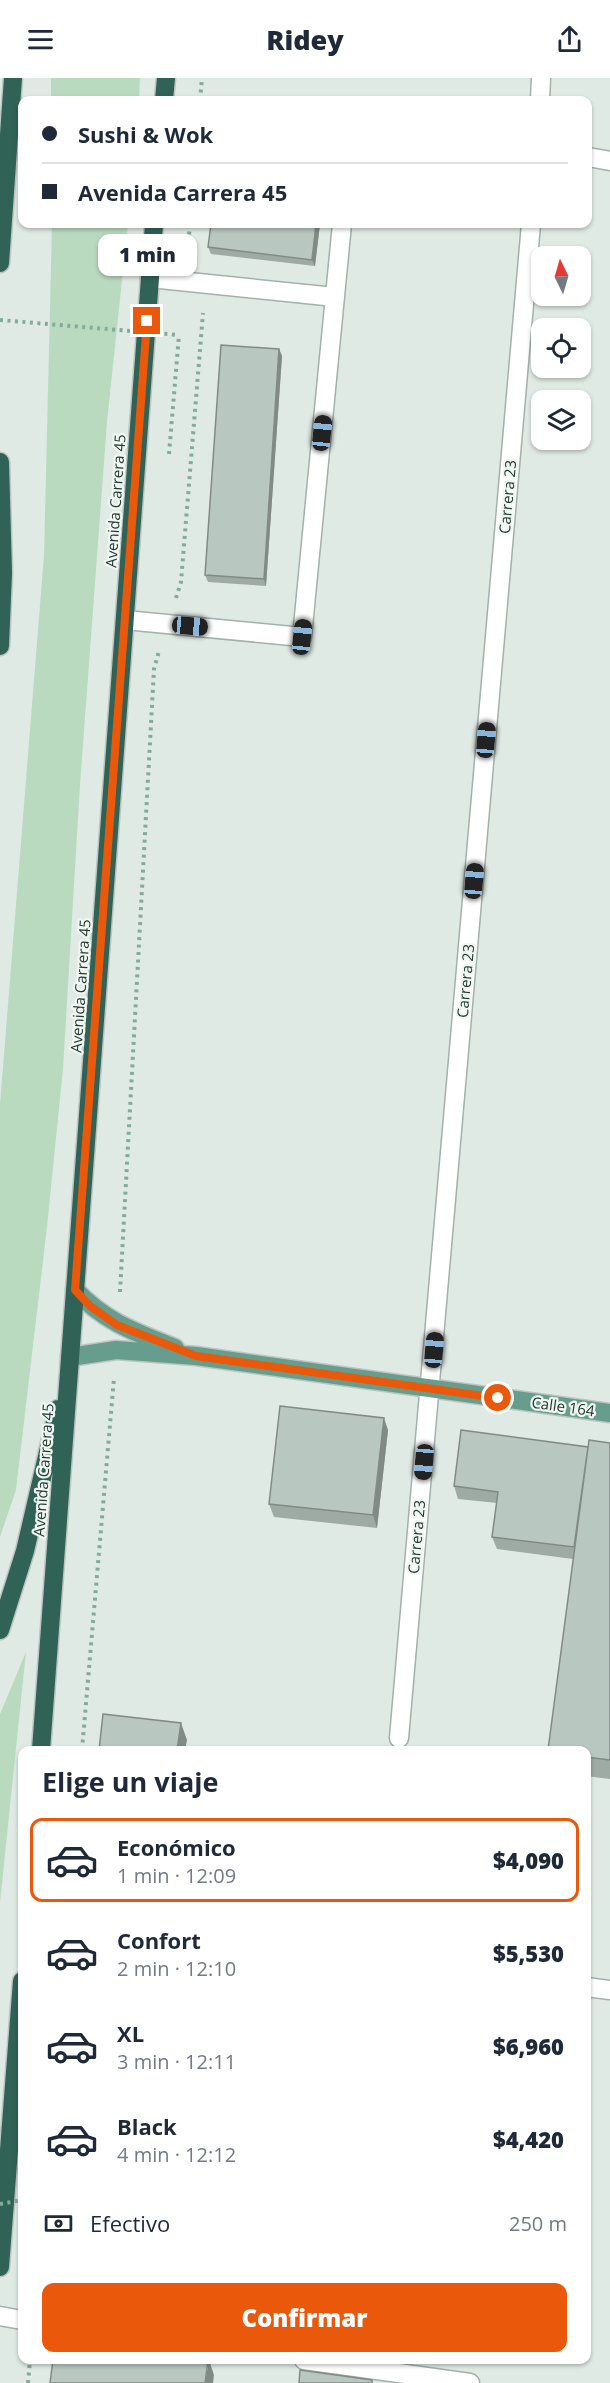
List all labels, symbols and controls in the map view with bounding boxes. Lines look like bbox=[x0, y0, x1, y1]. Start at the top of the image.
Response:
text: Ridey bbox=[266, 21, 344, 58]
icon: menu bbox=[24, 23, 57, 56]
icon: share bbox=[553, 23, 586, 56]
text: Sushi & Wok bbox=[78, 119, 213, 149]
text: Avenida Carrera 45 bbox=[78, 177, 287, 207]
callout: 1 min bbox=[98, 234, 196, 276]
text: 1 min bbox=[119, 241, 176, 268]
north arrow bbox=[531, 246, 591, 306]
map controls bbox=[531, 246, 591, 450]
route end bbox=[133, 307, 160, 334]
button: locate bbox=[531, 318, 591, 378]
button: layers bbox=[531, 390, 591, 450]
car bbox=[311, 414, 333, 452]
street label: Avenida Carrera 45 bbox=[100, 434, 130, 568]
street label: Carrera 23 bbox=[494, 459, 520, 535]
car bbox=[171, 615, 209, 637]
car bbox=[291, 618, 313, 656]
car bbox=[475, 721, 497, 759]
car bbox=[463, 862, 485, 900]
street label: Avenida Carrera 45 bbox=[65, 919, 95, 1053]
street label: Carrera 23 bbox=[452, 943, 478, 1019]
car bbox=[423, 1331, 445, 1369]
route start bbox=[484, 1384, 511, 1411]
street label: Calle 164 bbox=[530, 1392, 596, 1420]
street label: Avenida Carrera 45 bbox=[28, 1403, 58, 1537]
car bbox=[413, 1443, 435, 1481]
street label: Carrera 23 bbox=[403, 1499, 429, 1575]
text: Elige un viaje bbox=[42, 1763, 218, 1800]
text: Económico bbox=[117, 1832, 236, 1862]
icon: car bbox=[45, 1833, 99, 1887]
text: $4,090 bbox=[493, 1845, 564, 1875]
text: 1 min · 12:09 bbox=[117, 1862, 236, 1889]
text: Confort bbox=[117, 1925, 201, 1955]
icon: car bbox=[45, 1926, 99, 1980]
text: $5,530 bbox=[493, 1938, 564, 1968]
text: 2 min · 12:10 bbox=[117, 1955, 236, 1982]
text: XL bbox=[117, 2018, 144, 2048]
icon: car bbox=[45, 2019, 99, 2073]
text: $6,960 bbox=[493, 2031, 564, 2061]
text: 3 min · 12:11 bbox=[117, 2048, 236, 2075]
text: Black bbox=[117, 2111, 177, 2141]
icon: car bbox=[45, 2112, 99, 2166]
text: $4,420 bbox=[493, 2124, 564, 2154]
text: 4 min · 12:12 bbox=[117, 2141, 236, 2168]
icon: cash bbox=[42, 2207, 75, 2240]
text: Efectivo bbox=[90, 2208, 170, 2238]
text: 250 m bbox=[509, 2210, 567, 2237]
button: Confirmar bbox=[42, 2283, 567, 2352]

